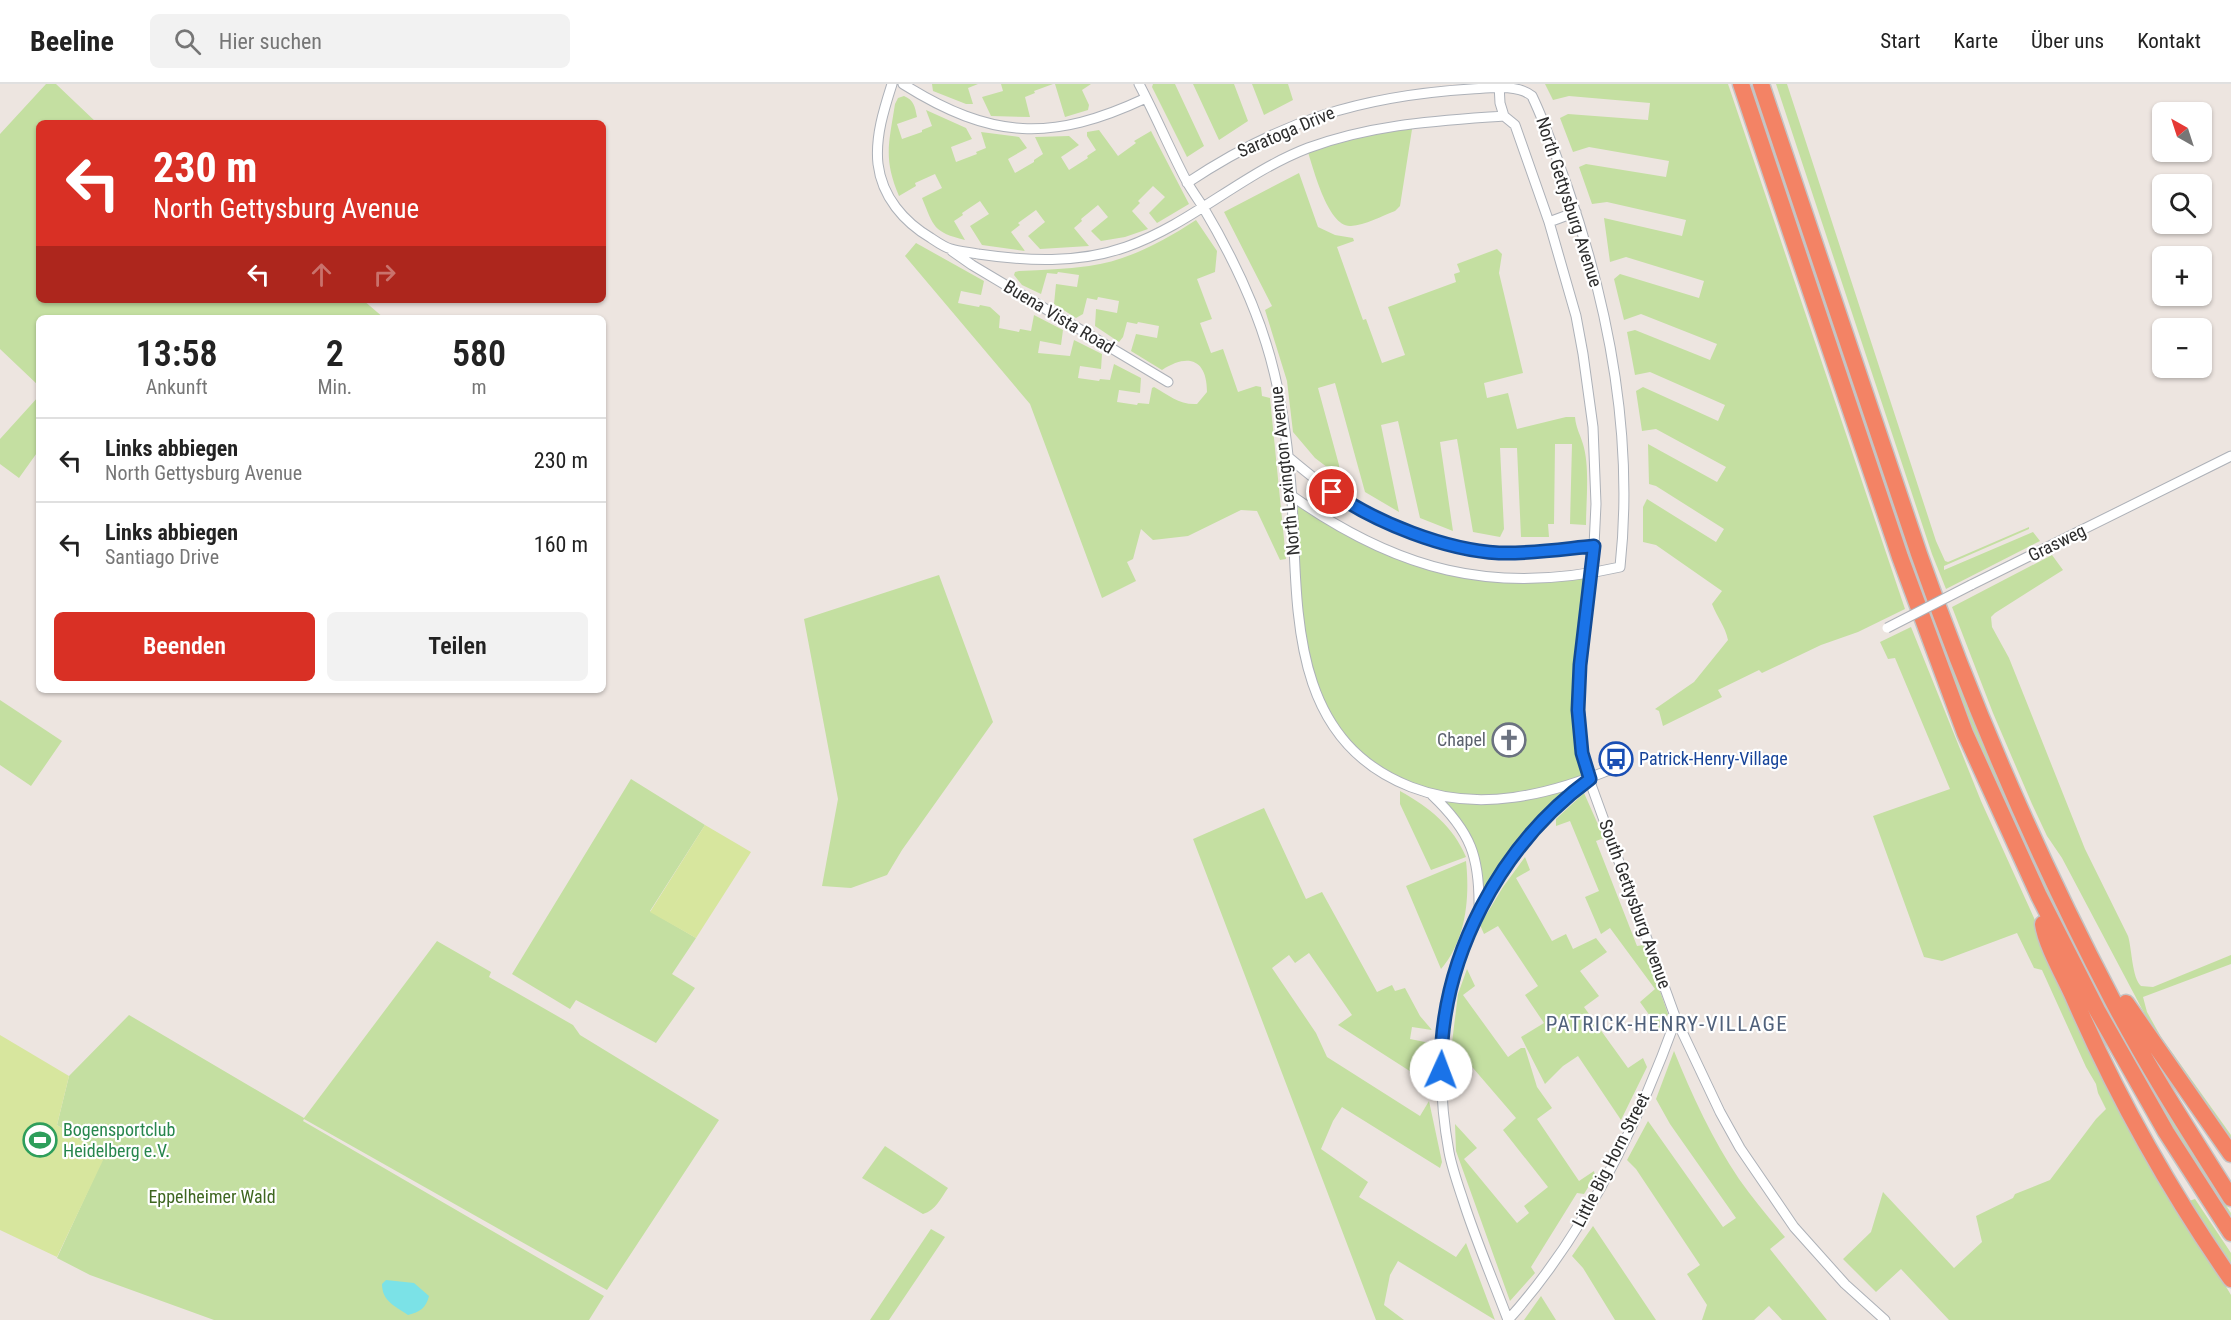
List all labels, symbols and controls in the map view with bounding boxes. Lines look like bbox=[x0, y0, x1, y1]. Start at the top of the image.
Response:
search box bbox=[150, 14, 570, 68]
text: Beeline bbox=[30, 25, 114, 58]
icon: search bbox=[171, 25, 204, 58]
text: Hier suchen bbox=[219, 29, 322, 54]
text: Start bbox=[1880, 29, 1921, 53]
text: Karte bbox=[1954, 29, 1998, 53]
text: Über uns bbox=[2031, 29, 2104, 53]
text: Kontakt bbox=[2137, 29, 2201, 53]
street label: Saratoga Drive bbox=[1234, 102, 1338, 161]
north arrow bbox=[2152, 102, 2212, 162]
map controls bbox=[2152, 102, 2212, 378]
street label: North Gettysburg Avenue bbox=[1532, 114, 1607, 289]
text: 230 m bbox=[153, 143, 258, 192]
icon: left bbox=[54, 144, 132, 222]
button: search bbox=[2152, 174, 2212, 234]
text: North Gettysburg Avenue bbox=[153, 193, 419, 225]
button: + bbox=[2152, 246, 2212, 306]
icon: left bbox=[242, 258, 275, 291]
icon: ahead bbox=[305, 258, 338, 291]
icon: right bbox=[368, 258, 401, 291]
street label: Buena Vista Road bbox=[1000, 275, 1118, 358]
button: − bbox=[2152, 318, 2212, 378]
text: 13:58 bbox=[136, 333, 218, 375]
text: 2 bbox=[326, 333, 344, 375]
text: 580 bbox=[452, 333, 506, 375]
text: Ankunft bbox=[146, 375, 208, 399]
text: Min. bbox=[317, 375, 352, 399]
text: m bbox=[472, 375, 487, 399]
street label: North Lexington Avenue bbox=[1265, 386, 1304, 557]
text: Links abbiegen bbox=[105, 436, 238, 461]
icon: left bbox=[54, 444, 87, 477]
text: 230 m bbox=[534, 448, 588, 473]
text: North Gettysburg Avenue bbox=[105, 461, 302, 485]
pin bbox=[1306, 466, 1357, 517]
icon: arrive bbox=[1315, 475, 1348, 508]
text: Links abbiegen bbox=[105, 520, 238, 545]
street label: Grasweg bbox=[2024, 520, 2089, 565]
icon: left bbox=[54, 528, 87, 561]
text: 160 m bbox=[534, 532, 588, 557]
text: Santiago Drive bbox=[105, 545, 219, 569]
button: Beenden bbox=[54, 612, 315, 681]
button: Teilen bbox=[327, 612, 588, 681]
church icon: Chapel bbox=[1491, 722, 1527, 758]
place label: Chapel bbox=[1437, 729, 1486, 750]
bus stop icon: Patrick-Henry-Village bbox=[1598, 741, 1634, 777]
place label: Patrick-Henry-Village bbox=[1639, 748, 1788, 769]
street label: South Gettysburg Avenue bbox=[1595, 816, 1676, 991]
district label: PATRICK-HENRY-VILLAGE bbox=[1546, 1012, 1788, 1036]
position arrow bbox=[1409, 1038, 1473, 1102]
street label: Little Big Horn Street bbox=[1568, 1089, 1653, 1230]
place label: Bogensportclub Heidelberg e.V. bbox=[63, 1119, 175, 1161]
sports icon: Bogensportclub Heidelberg e.V. bbox=[22, 1122, 58, 1158]
park label: Eppelheimer Wald bbox=[148, 1186, 276, 1207]

